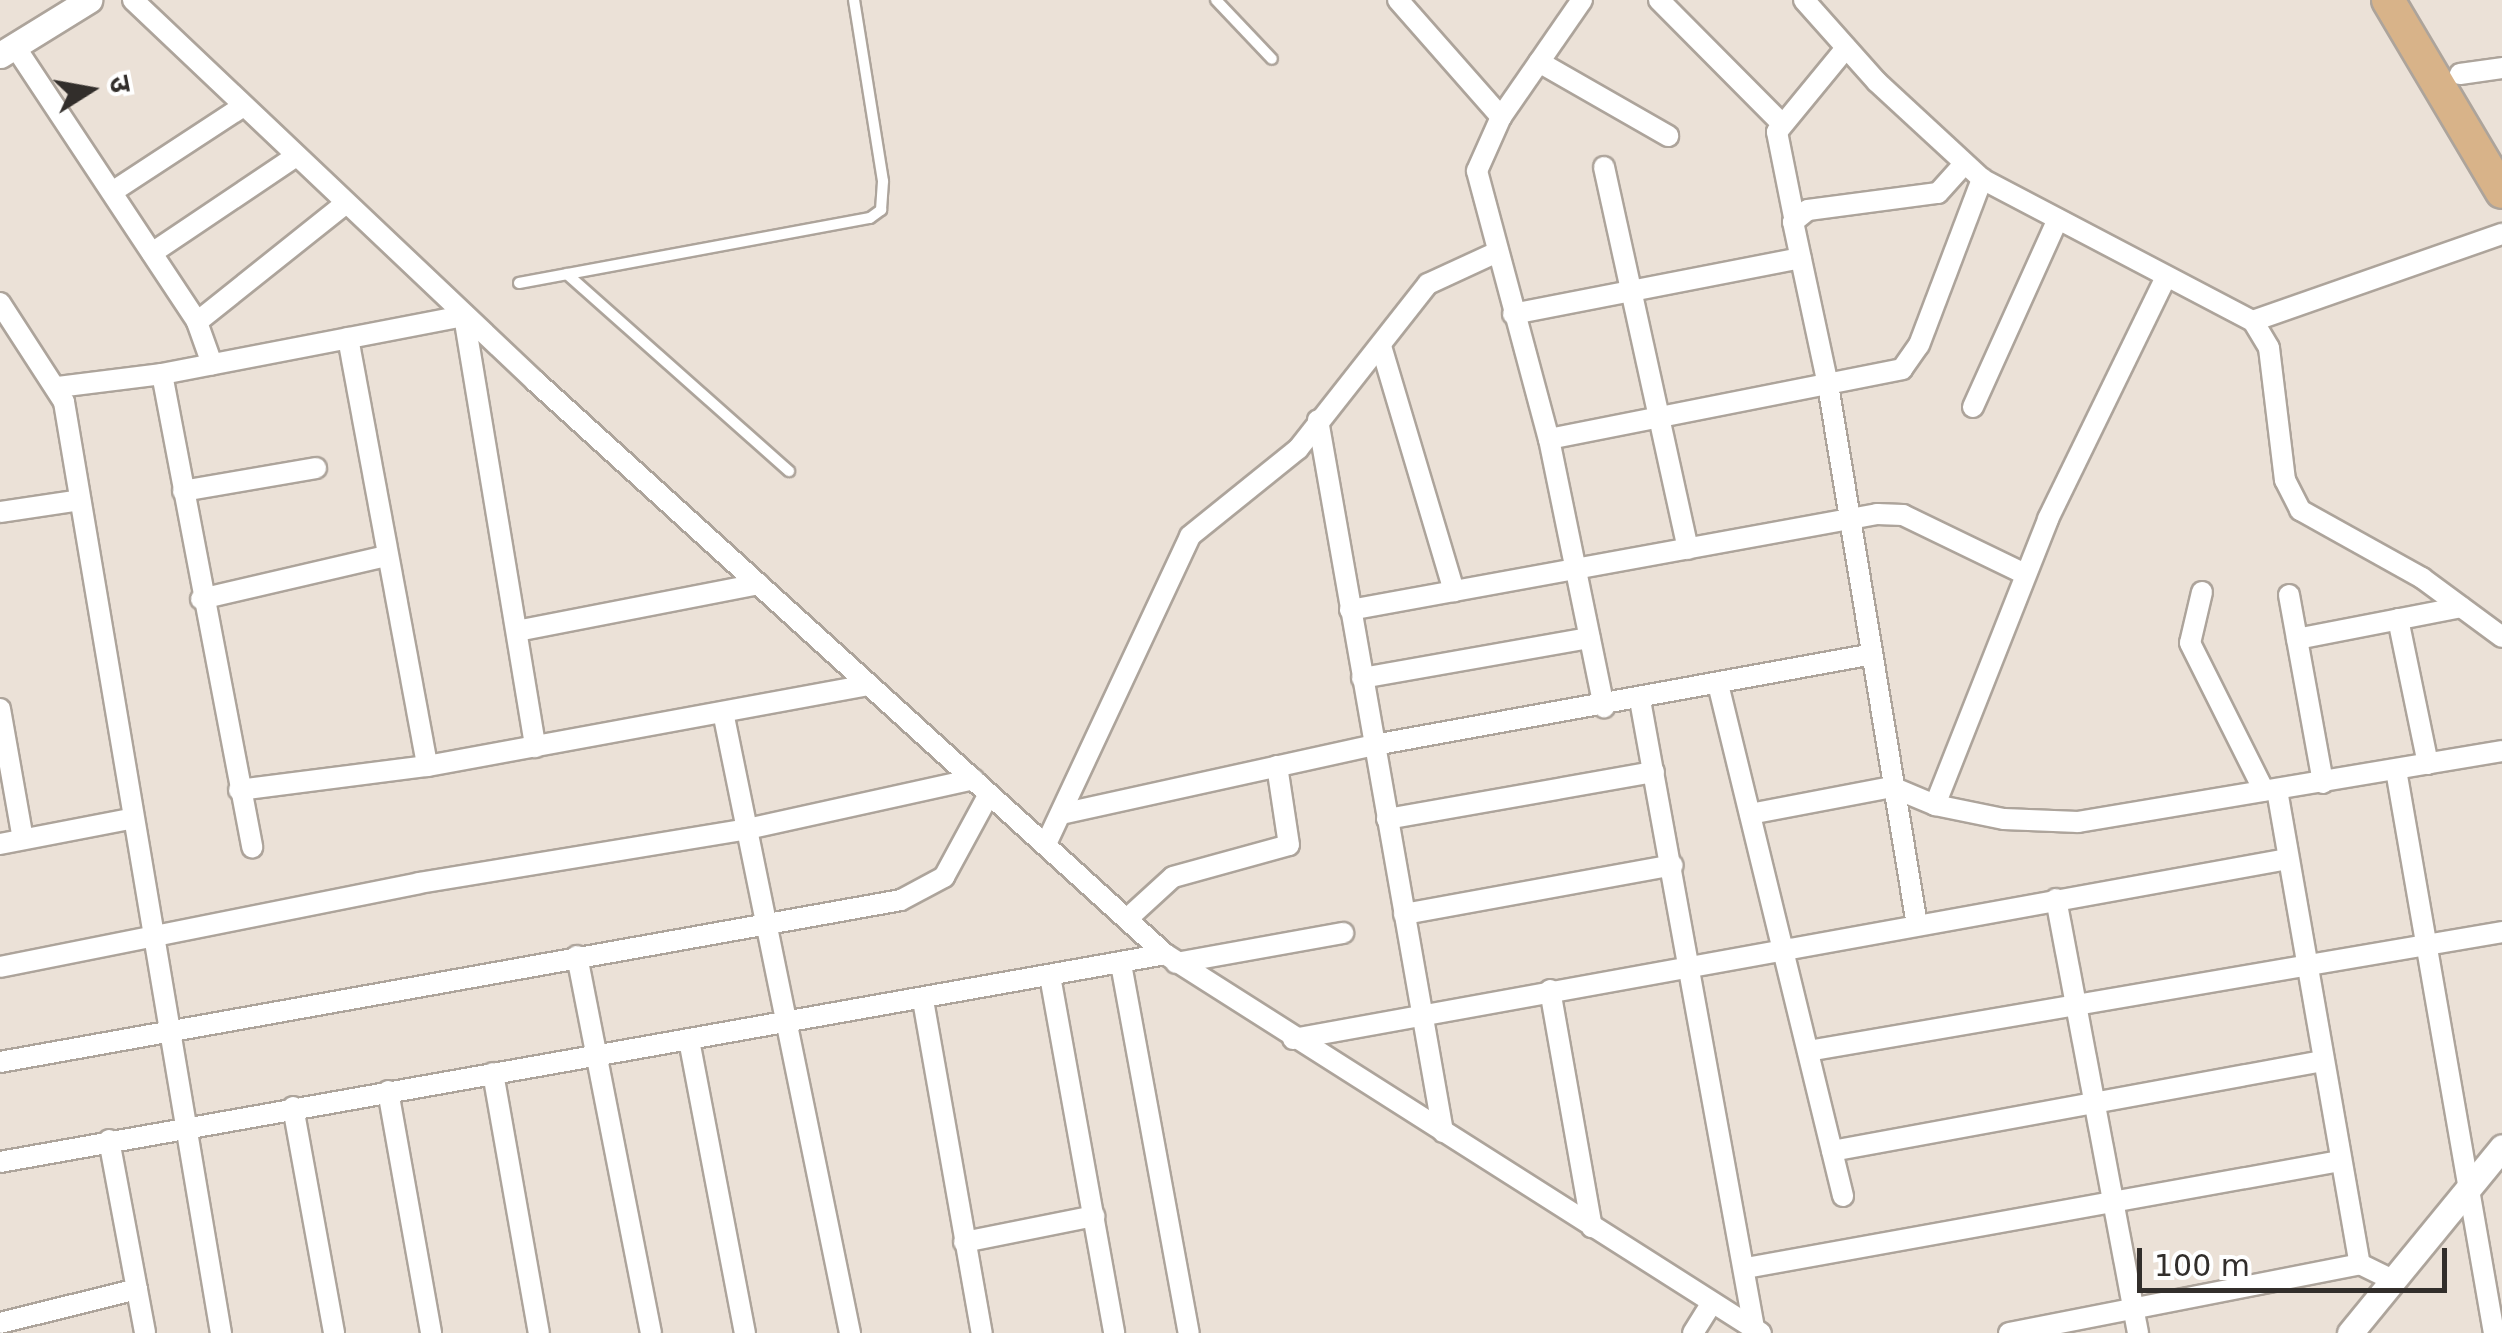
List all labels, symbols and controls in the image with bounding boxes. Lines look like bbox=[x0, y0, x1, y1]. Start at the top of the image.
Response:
north arrow bbox=[40, 40, 140, 140]
text: उ bbox=[102, 73, 138, 95]
scale bar bbox=[2142, 1228, 2452, 1290]
text: 100 m bbox=[2154, 1248, 2250, 1283]

